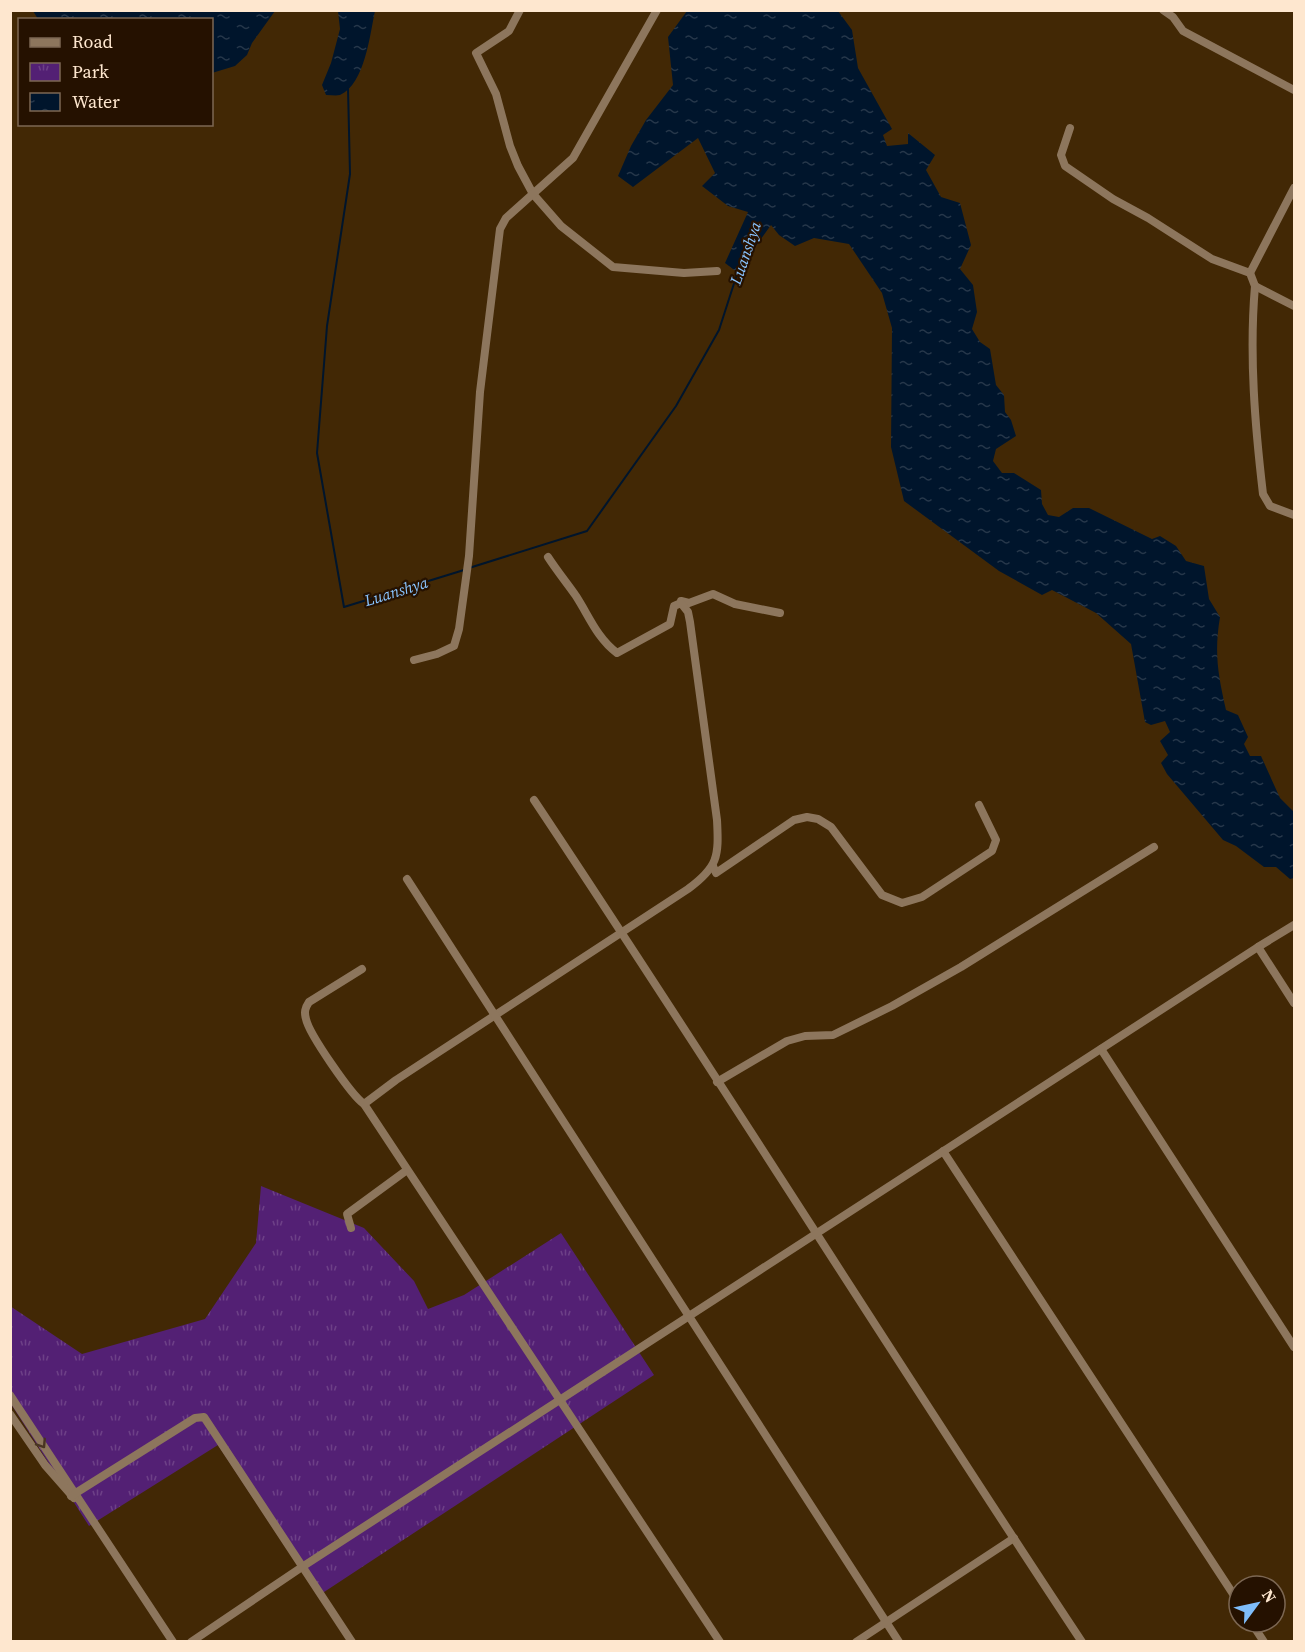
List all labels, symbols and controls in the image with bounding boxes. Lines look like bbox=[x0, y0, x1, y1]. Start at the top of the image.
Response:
legend bbox=[18, 18, 213, 126]
text: Road bbox=[72, 29, 113, 54]
text: Park bbox=[72, 59, 109, 84]
text: Water bbox=[72, 89, 120, 114]
water label: Luanshya bbox=[724, 218, 766, 288]
water label: Luanshya bbox=[361, 571, 431, 611]
one-way arrow bbox=[35, 1438, 47, 1448]
north arrow bbox=[1227, 1574, 1287, 1634]
text: N bbox=[1257, 1585, 1282, 1607]

